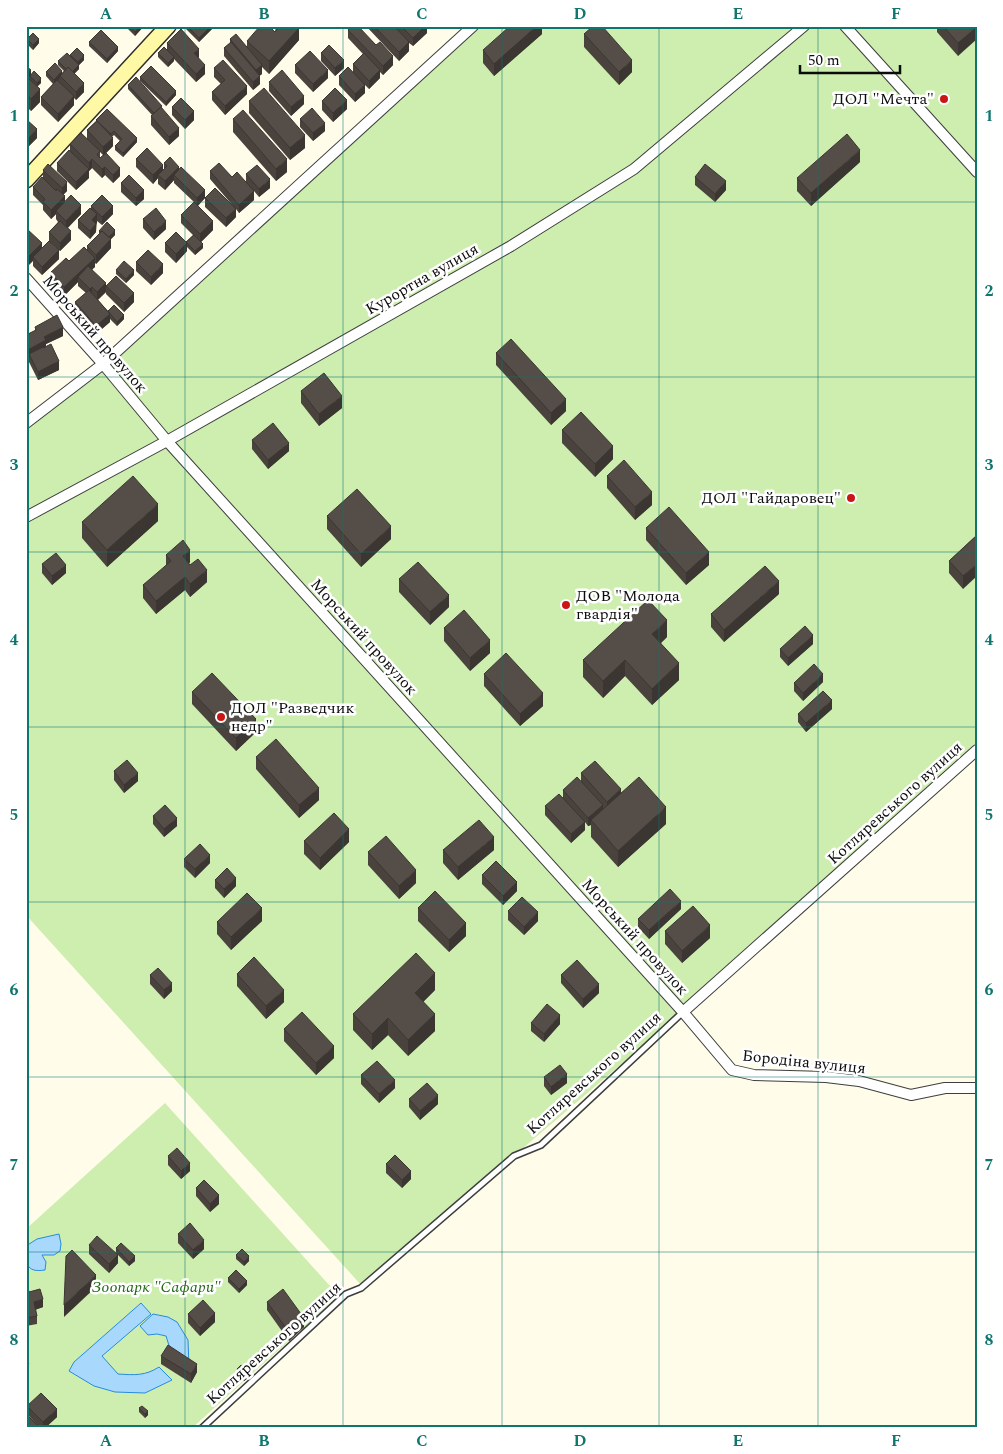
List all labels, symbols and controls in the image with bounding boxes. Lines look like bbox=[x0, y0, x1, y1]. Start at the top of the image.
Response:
text: A bbox=[100, 2, 113, 26]
text: B bbox=[258, 2, 270, 26]
text: C bbox=[416, 2, 428, 26]
text: D bbox=[574, 2, 587, 26]
text: E bbox=[733, 2, 743, 26]
text: F bbox=[891, 2, 901, 26]
scale bar bbox=[800, 42, 900, 74]
text: 50 m bbox=[808, 49, 840, 72]
place label: ДОЛ "Мечта" bbox=[833, 87, 934, 111]
marker: ДОЛ "Мечта" bbox=[938, 93, 950, 105]
text: 1 bbox=[10, 104, 18, 128]
text: 1 bbox=[985, 104, 993, 128]
street label: Курортна вулиця bbox=[361, 237, 483, 321]
street label: Морський провулок bbox=[37, 269, 153, 399]
text: 2 bbox=[10, 279, 19, 303]
text: 2 bbox=[985, 279, 994, 303]
text: 3 bbox=[10, 453, 19, 477]
text: 3 bbox=[985, 453, 994, 477]
place label: ДОЛ "Гайдаровец" bbox=[701, 486, 841, 510]
marker: ДОЛ "Гайдаровец" bbox=[845, 492, 857, 504]
street label: Морський провулок bbox=[305, 573, 423, 701]
place label: ДОВ "Молода гвардія" bbox=[576, 584, 680, 626]
marker: ДОВ "Молода гвардія" bbox=[560, 599, 572, 611]
text: 4 bbox=[10, 628, 19, 652]
text: 4 bbox=[985, 628, 994, 652]
place label: ДОЛ "Разведчик недр" bbox=[231, 696, 354, 738]
marker: ДОЛ "Разведчик недр" bbox=[215, 711, 227, 723]
street label: Котляревського вулиця bbox=[822, 736, 968, 870]
text: 5 bbox=[10, 803, 18, 827]
text: 5 bbox=[985, 803, 993, 827]
street label: Морський провулок bbox=[576, 873, 694, 1001]
text: 6 bbox=[10, 978, 19, 1002]
text: 6 bbox=[985, 978, 994, 1002]
street label: Котляревського вулиця bbox=[521, 1006, 667, 1140]
street label: Бородіна вулиця bbox=[741, 1044, 867, 1080]
text: 7 bbox=[10, 1153, 19, 1177]
text: 7 bbox=[985, 1153, 994, 1177]
park label: Зоопарк "Сафари" bbox=[91, 1275, 221, 1299]
street label: Котляревського вулиця bbox=[201, 1276, 347, 1410]
text: 8 bbox=[10, 1328, 19, 1352]
text: 8 bbox=[985, 1328, 994, 1352]
text: A bbox=[100, 1429, 113, 1453]
text: B bbox=[258, 1429, 270, 1453]
text: C bbox=[416, 1429, 428, 1453]
text: D bbox=[574, 1429, 587, 1453]
text: E bbox=[733, 1429, 743, 1453]
text: F bbox=[891, 1429, 901, 1453]

